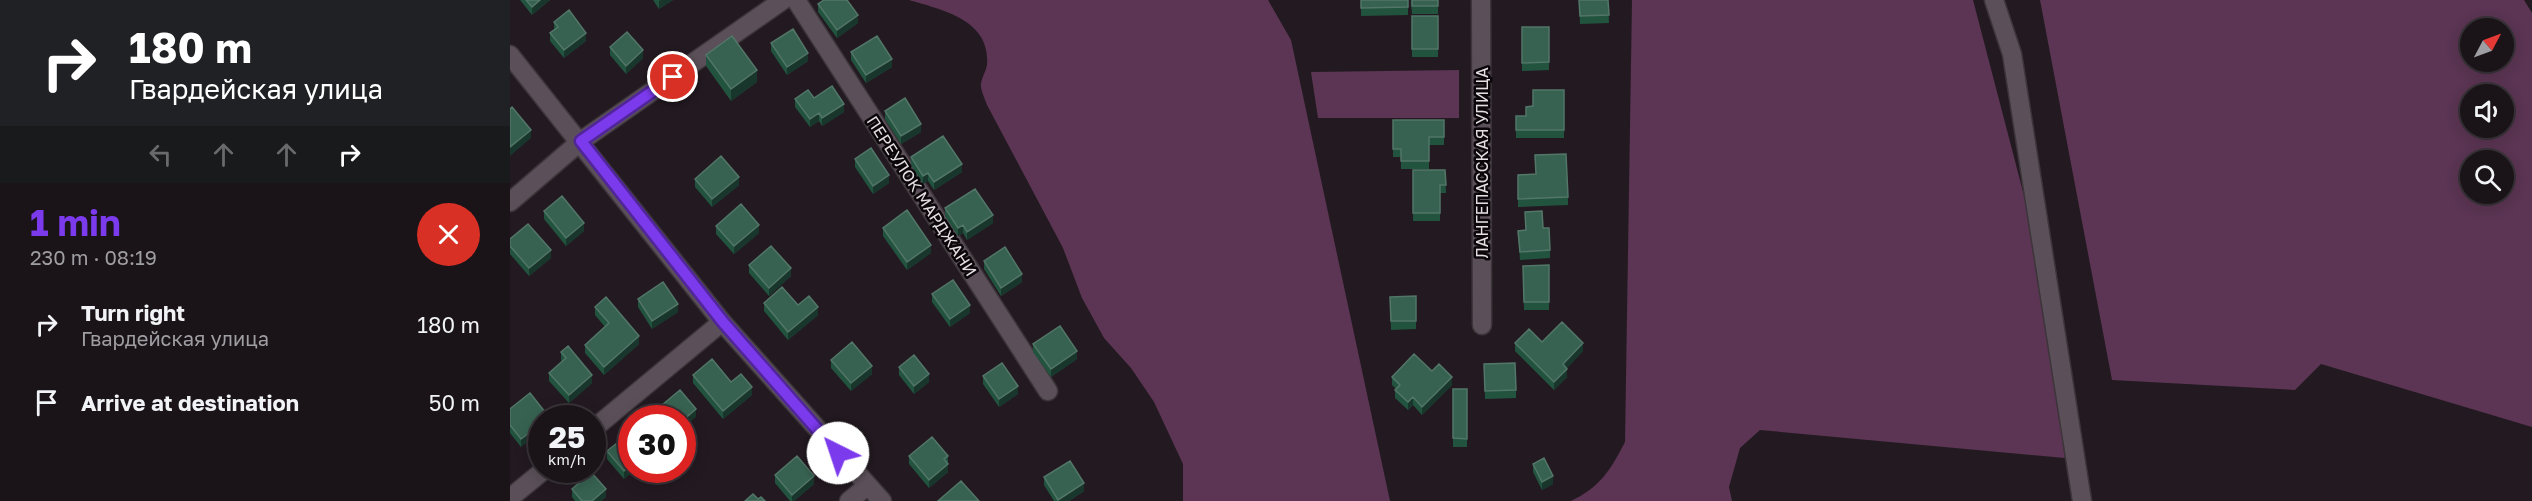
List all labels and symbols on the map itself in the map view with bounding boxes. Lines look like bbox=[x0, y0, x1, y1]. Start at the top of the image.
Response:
north arrow bbox=[2460, 18, 2514, 72]
pin bbox=[647, 51, 698, 102]
street label: ЛАНГЕПАССКАЯ УЛИЦА bbox=[1472, 67, 1492, 259]
street label: ПЕРЕУЛОК МАРДЖАНИ bbox=[863, 112, 981, 280]
speed limit sign: 30 bbox=[618, 405, 696, 483]
position arrow bbox=[806, 421, 870, 485]

